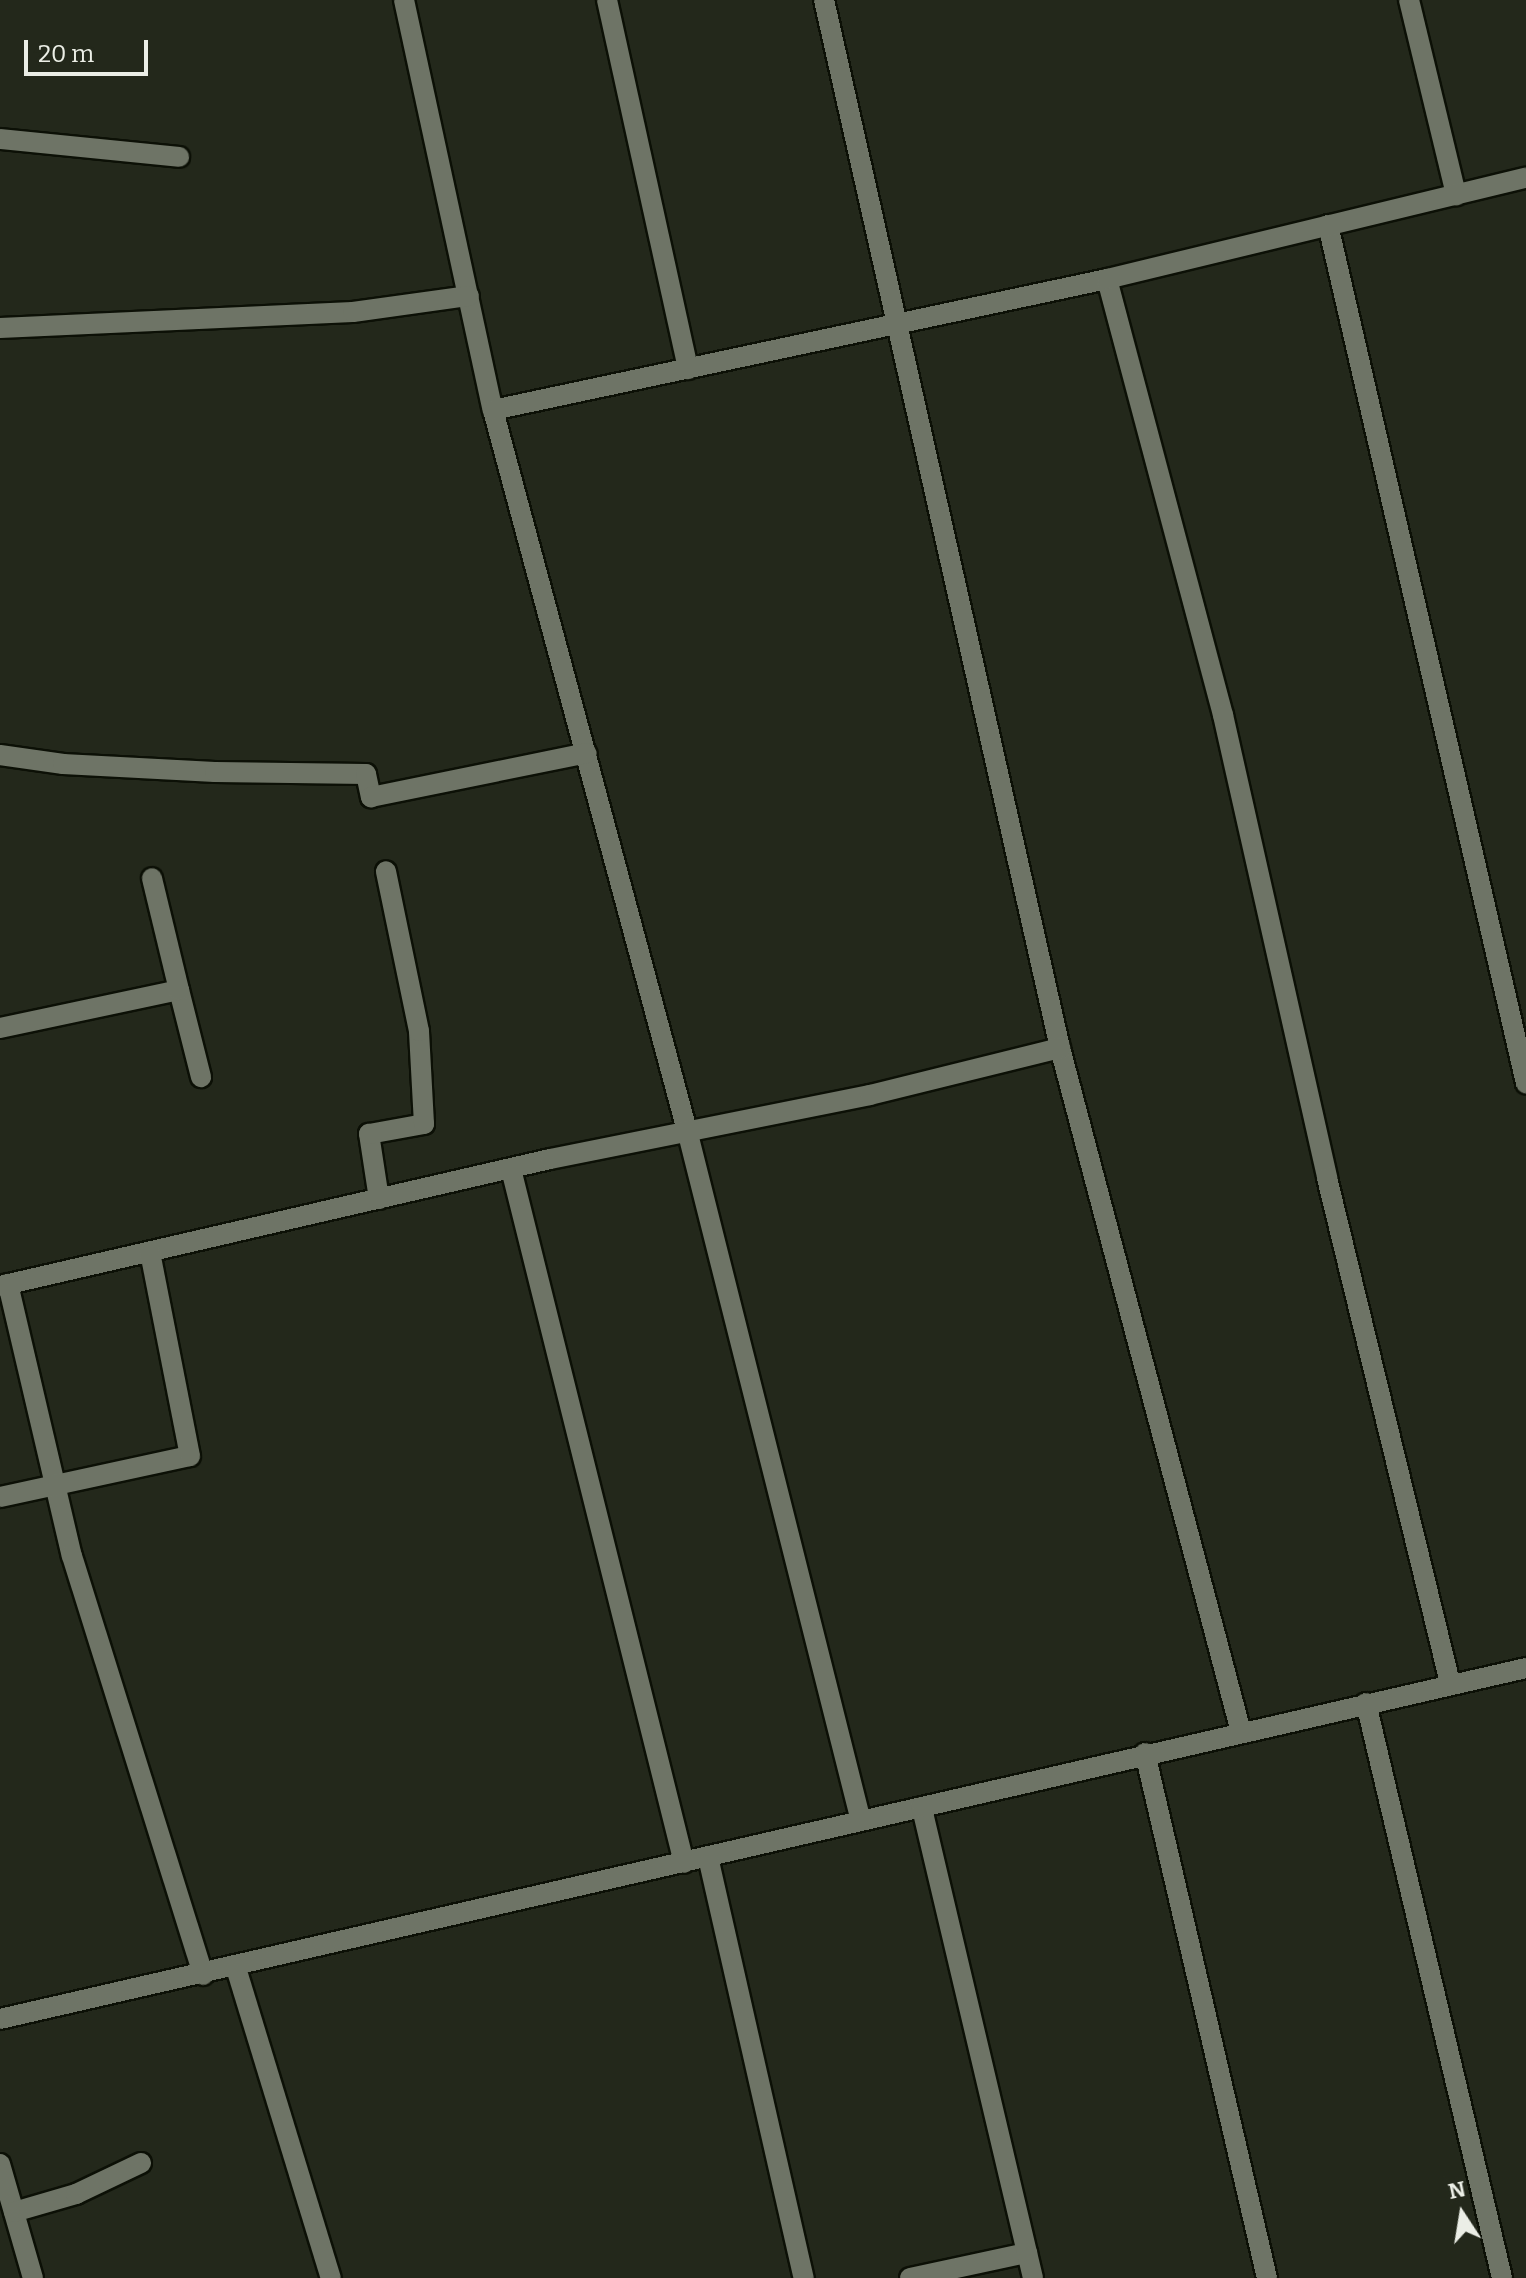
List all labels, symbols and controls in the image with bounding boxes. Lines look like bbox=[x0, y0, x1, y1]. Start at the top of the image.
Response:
scale bar bbox=[28, 24, 152, 74]
text: 20 m bbox=[38, 40, 94, 68]
north arrow bbox=[1422, 2174, 1502, 2254]
text: N bbox=[1446, 2175, 1468, 2205]

